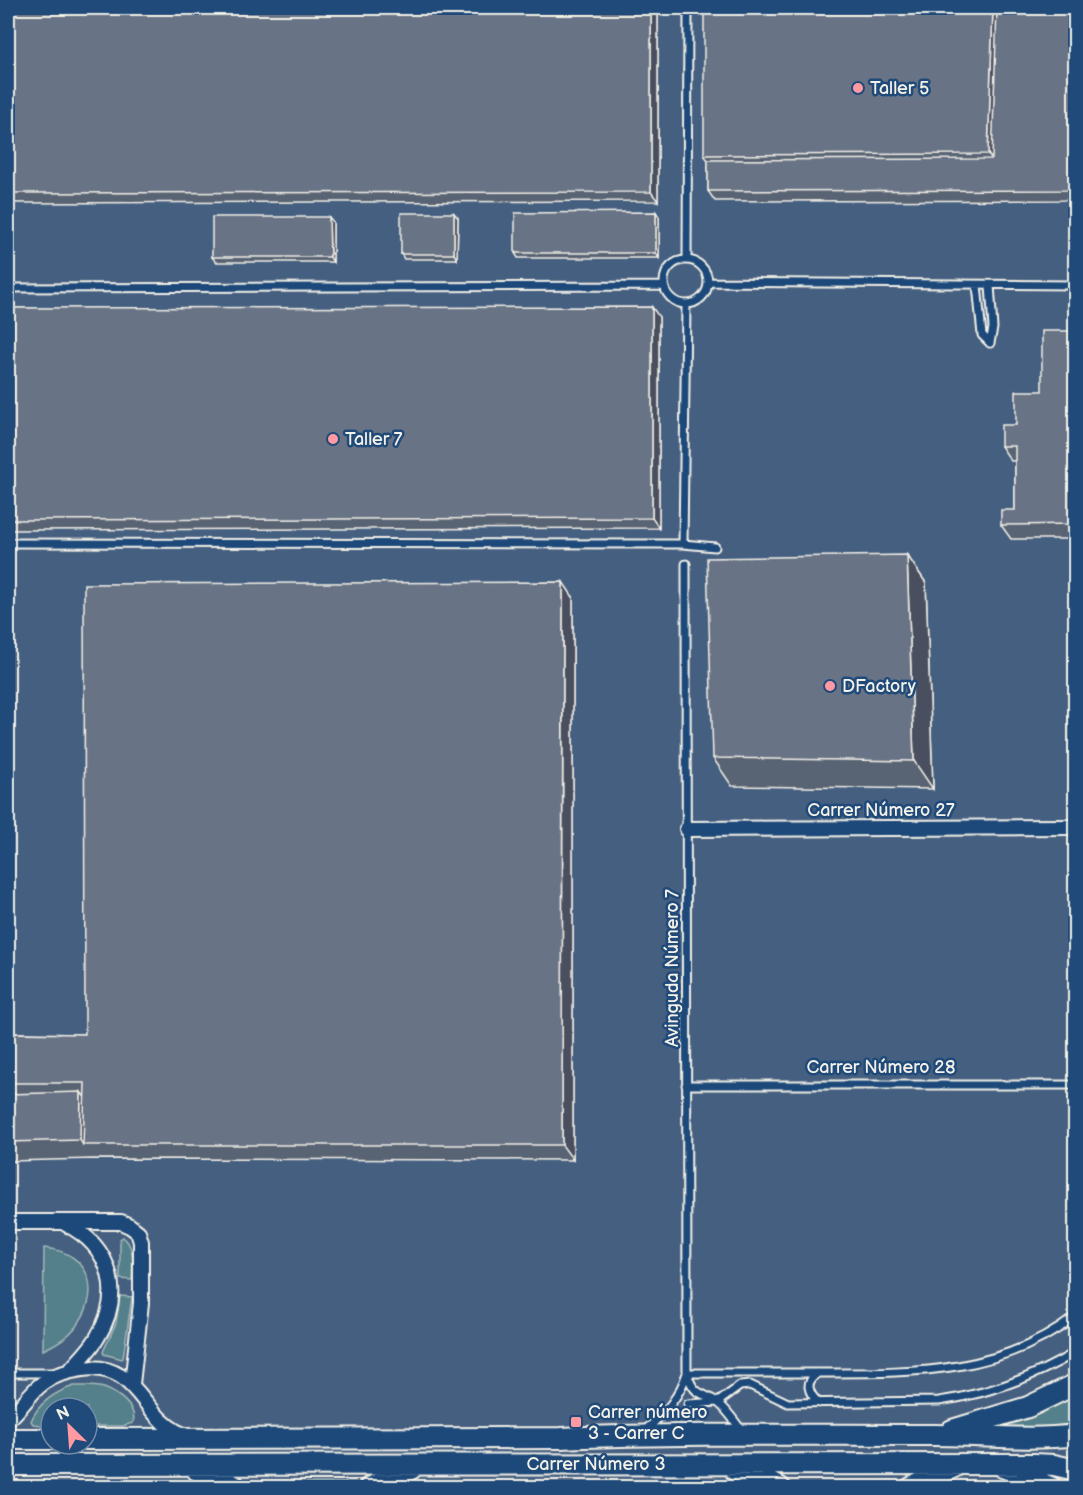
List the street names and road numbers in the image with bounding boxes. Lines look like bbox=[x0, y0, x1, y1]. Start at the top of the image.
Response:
street label: Carrer Número 27 bbox=[807, 800, 955, 821]
street label: Avinguda Número 7 bbox=[662, 889, 683, 1047]
street label: Carrer Número 28 bbox=[807, 1057, 955, 1078]
street label: Carrer Número 3 bbox=[527, 1454, 665, 1475]

